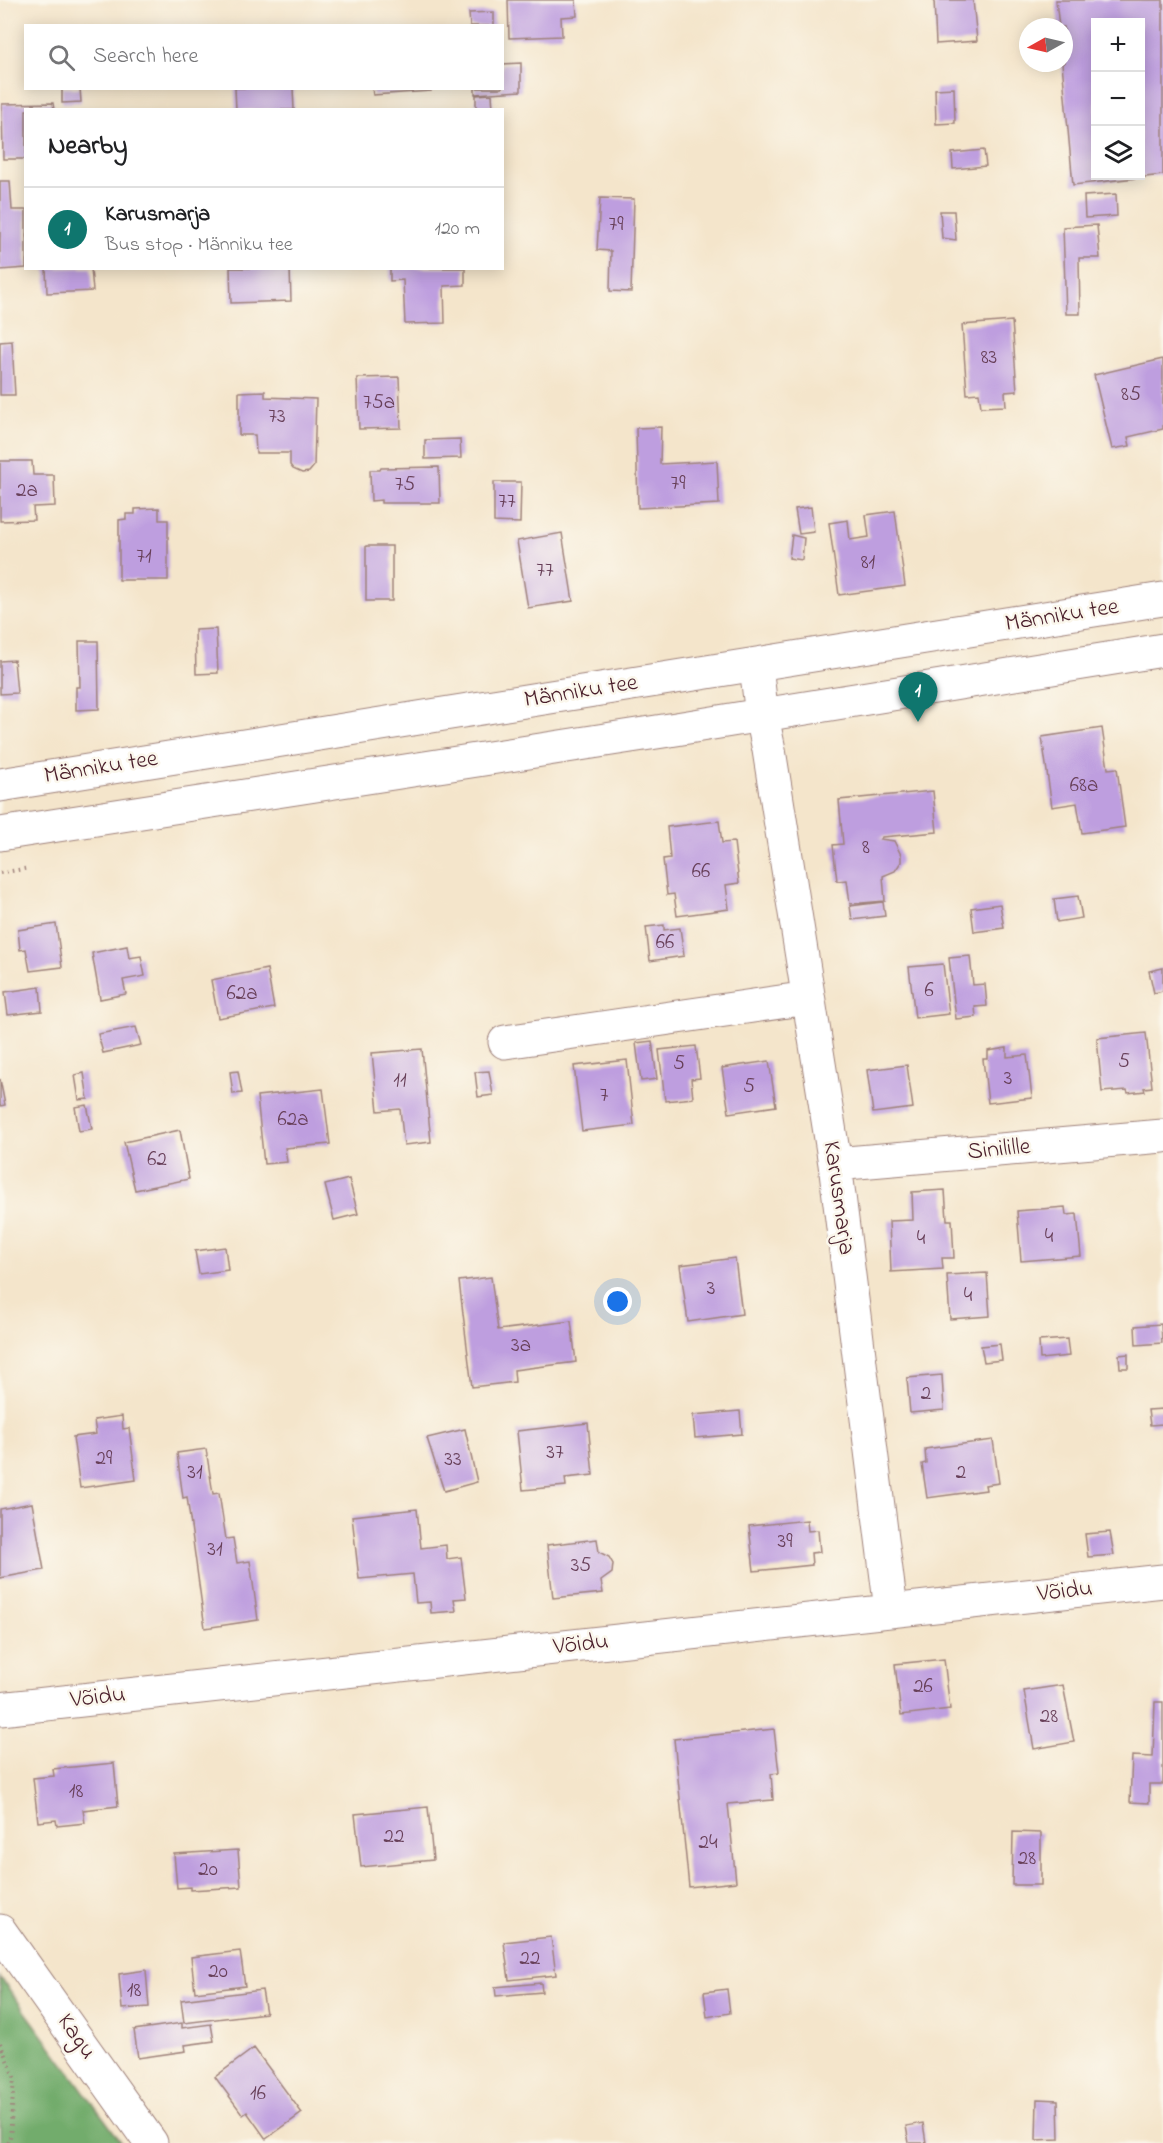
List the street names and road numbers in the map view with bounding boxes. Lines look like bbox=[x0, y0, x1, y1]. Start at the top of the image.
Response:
street label: Männiku tee bbox=[1003, 590, 1121, 642]
street label: Männiku tee bbox=[522, 666, 640, 718]
street label: Männiku tee bbox=[42, 742, 160, 794]
street label: Sinilille bbox=[966, 1130, 1032, 1170]
street label: Karusmarja bbox=[813, 1139, 863, 1257]
street label: Võidu bbox=[1035, 1572, 1094, 1612]
street label: Võidu bbox=[551, 1625, 610, 1665]
street label: Võidu bbox=[68, 1678, 127, 1718]
street label: Kagu bbox=[48, 2007, 104, 2067]

